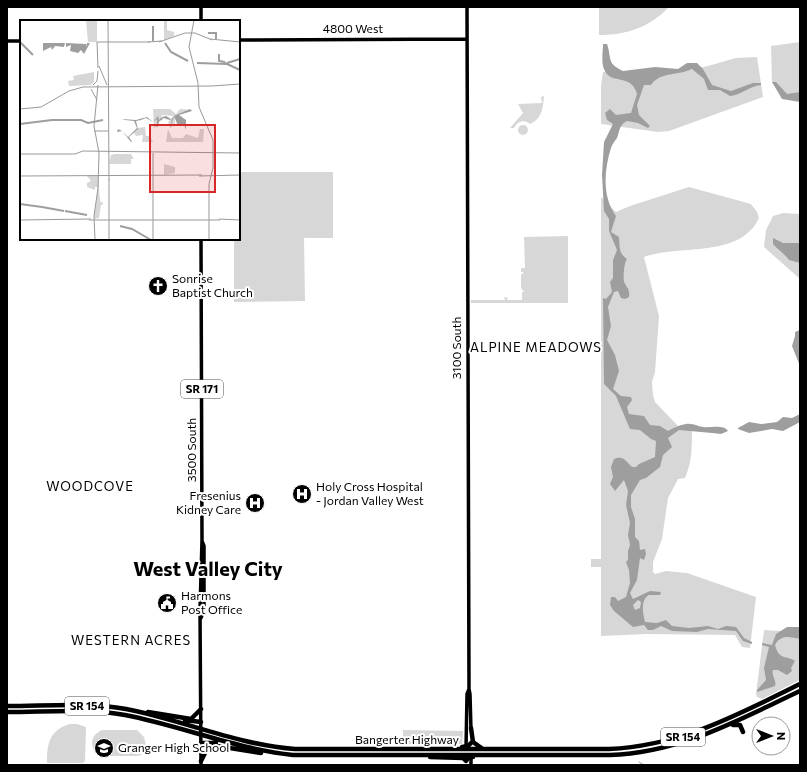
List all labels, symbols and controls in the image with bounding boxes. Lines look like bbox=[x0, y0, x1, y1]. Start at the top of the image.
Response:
inset map bbox=[20, 20, 240, 240]
street label: 4800 West bbox=[323, 21, 383, 35]
place label: Sonrise Baptist Church bbox=[172, 271, 253, 299]
church icon: Sonrise Baptist Church bbox=[147, 275, 169, 297]
street label: 3100 South bbox=[449, 317, 463, 379]
district label: ALPINE MEADOWS bbox=[470, 339, 602, 355]
road number: SR 171 bbox=[181, 380, 223, 398]
street label: 3500 South bbox=[184, 418, 198, 482]
district label: WOODCOVE bbox=[46, 478, 134, 494]
place label: Holy Cross Hospital - Jordan Valley West bbox=[316, 479, 424, 508]
hospital icon: Holy Cross Hospital - Jordan Valley West bbox=[291, 483, 313, 505]
place label: Fresenius Kidney Care bbox=[176, 488, 241, 516]
hospital icon: Fresenius Kidney Care bbox=[244, 492, 266, 514]
district label: West Valley City bbox=[133, 556, 283, 580]
place label: Harmons Post Office bbox=[181, 588, 242, 616]
public building icon: Harmons Post Office bbox=[156, 592, 178, 614]
district label: WESTERN ACRES bbox=[71, 632, 191, 648]
road number: SR 154 bbox=[65, 697, 109, 715]
north arrow bbox=[751, 716, 791, 756]
road number: SR 154 bbox=[661, 728, 705, 746]
street label: Bangerter Highway bbox=[355, 732, 459, 746]
text: N bbox=[775, 732, 788, 740]
school or university icon: Granger High School bbox=[93, 737, 115, 759]
place label: Granger High School bbox=[118, 740, 229, 754]

